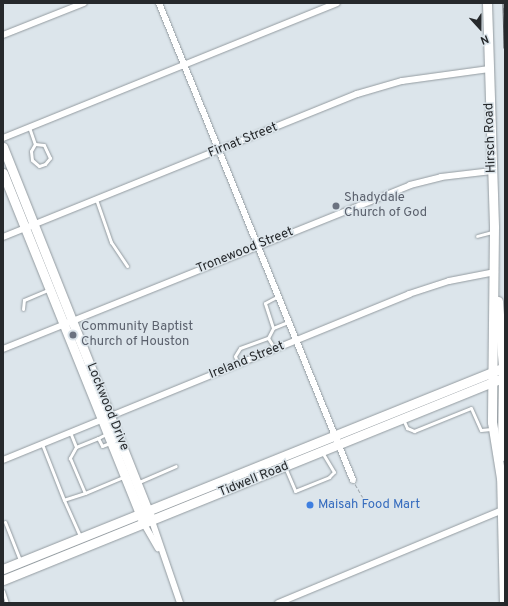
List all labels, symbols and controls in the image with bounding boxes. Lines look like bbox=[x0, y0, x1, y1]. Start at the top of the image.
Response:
north arrow bbox=[460, 8, 500, 48]
text: N bbox=[478, 31, 490, 47]
street label: Hirsch Road bbox=[482, 103, 500, 173]
street label: Firnat Street bbox=[206, 120, 280, 162]
place label: Shadydale Church of God bbox=[344, 191, 427, 222]
marker: Shadydale Church of God bbox=[331, 201, 341, 211]
street label: Tronewood Street bbox=[194, 224, 296, 278]
place label: Community Baptist Church of Houston bbox=[81, 320, 193, 351]
marker: Community Baptist Church of Houston bbox=[68, 330, 78, 340]
street label: Ireland Street bbox=[207, 339, 287, 383]
street label: Lockwood Drive bbox=[82, 361, 132, 453]
street label: Tidwell Road bbox=[217, 459, 291, 501]
place label: Maisah Food Mart bbox=[318, 497, 420, 513]
marker: Maisah Food Mart bbox=[305, 500, 315, 510]

